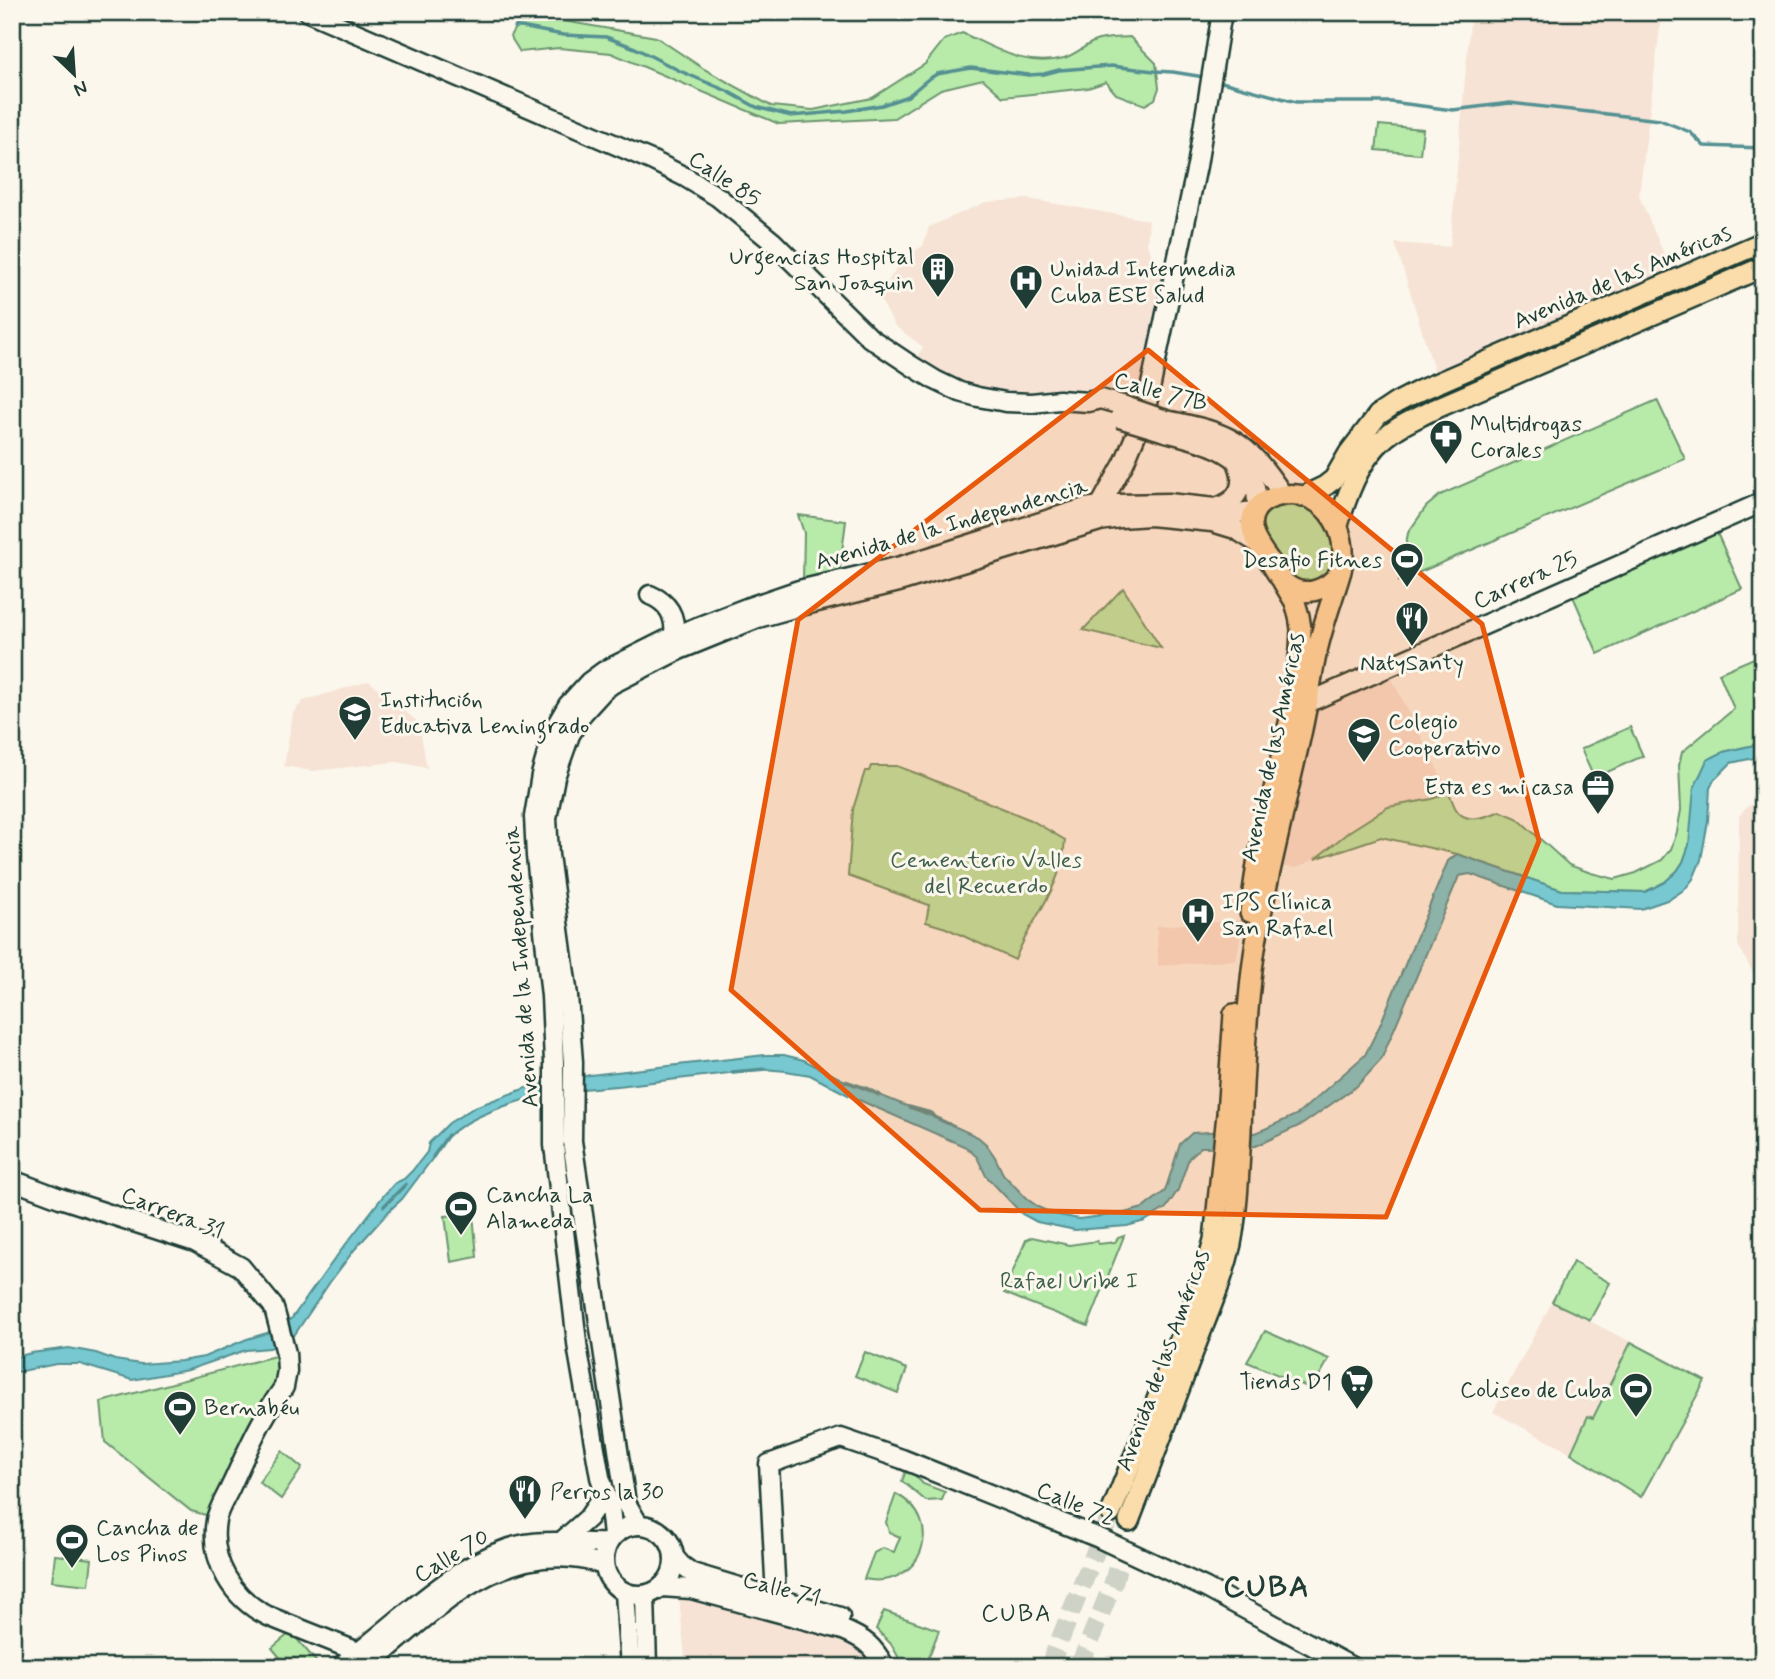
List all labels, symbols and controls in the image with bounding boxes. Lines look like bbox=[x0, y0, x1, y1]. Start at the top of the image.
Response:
north arrow bbox=[38, 38, 108, 108]
text: N bbox=[70, 74, 92, 102]
street label: Calle 85 bbox=[682, 145, 766, 215]
street label: Avenida de las Américas bbox=[1509, 218, 1736, 337]
place label: Urgencias Hospital San Joaquin bbox=[729, 243, 914, 299]
building icon: Urgencias Hospital San Joaquin bbox=[919, 250, 957, 299]
place label: Unidad Intermedia Cuba ESE Salud bbox=[1050, 255, 1236, 311]
hospital icon: Unidad Intermedia Cuba ESE Salud bbox=[1007, 262, 1045, 311]
street label: Calle 77B bbox=[1110, 366, 1211, 420]
place label: Multidrogas Corales bbox=[1470, 410, 1582, 466]
pharmacy icon: Multidrogas Corales bbox=[1427, 417, 1465, 466]
street label: Avenida de la Independencia bbox=[812, 472, 1091, 578]
sports icon: Desafio Fitnes bbox=[1388, 540, 1426, 589]
street label: Carrera 25 bbox=[1469, 544, 1583, 617]
place label: Desafio Fitnes bbox=[1242, 546, 1382, 576]
restaurant icon: NatySanty bbox=[1393, 599, 1431, 648]
street label: Avenida de las Américas bbox=[1235, 630, 1313, 865]
place label: NatySanty bbox=[1360, 649, 1464, 679]
place label: Institución Educativa Leningrado bbox=[380, 686, 589, 744]
school or university icon: Institución Educativa Leningrado bbox=[336, 693, 374, 742]
place label: Colegio Cooperativo bbox=[1388, 708, 1501, 764]
school or university icon: Colegio Cooperativo bbox=[1345, 715, 1383, 764]
office icon: Esta es mi casa bbox=[1579, 767, 1617, 816]
place label: Esta es mi casa bbox=[1424, 773, 1574, 803]
street label: Avenida de la Independencia bbox=[497, 825, 547, 1109]
park label: Cementerio Valles del Recuerdo bbox=[890, 846, 1082, 902]
place label: IPS Clínica San Rafael bbox=[1222, 888, 1333, 944]
hospital icon: IPS Clínica San Rafael bbox=[1179, 895, 1217, 944]
street label: Carrera 31 bbox=[116, 1180, 228, 1247]
place label: Cancha La Alameda bbox=[486, 1181, 593, 1237]
sports icon: Cancha La Alameda bbox=[442, 1188, 480, 1237]
street label: Avenida de las Américas bbox=[1110, 1246, 1218, 1476]
park label: Rafael Uribe I bbox=[1000, 1267, 1138, 1297]
supermarket icon: Tiends D1 bbox=[1338, 1362, 1376, 1411]
place label: Tiends D1 bbox=[1239, 1368, 1332, 1398]
sports icon: Coliseo de Cuba bbox=[1617, 1370, 1655, 1419]
place label: Coliseo de Cuba bbox=[1460, 1376, 1612, 1406]
sports icon: Bernabéu bbox=[161, 1388, 199, 1437]
place label: Bernabéu bbox=[204, 1394, 299, 1424]
restaurant icon: Perros la 30 bbox=[506, 1472, 544, 1521]
street label: Calle 72 bbox=[1032, 1476, 1119, 1534]
place label: Perros la 30 bbox=[550, 1478, 664, 1508]
place label: Cancha de Los Pinos bbox=[96, 1514, 199, 1570]
sports icon: Cancha de Los Pinos bbox=[53, 1521, 91, 1570]
street label: Calle 70 bbox=[409, 1523, 495, 1591]
street label: Calle 71 bbox=[739, 1565, 824, 1615]
district label: CUBA bbox=[1223, 1568, 1311, 1607]
district label: CUBA bbox=[981, 1599, 1053, 1630]

